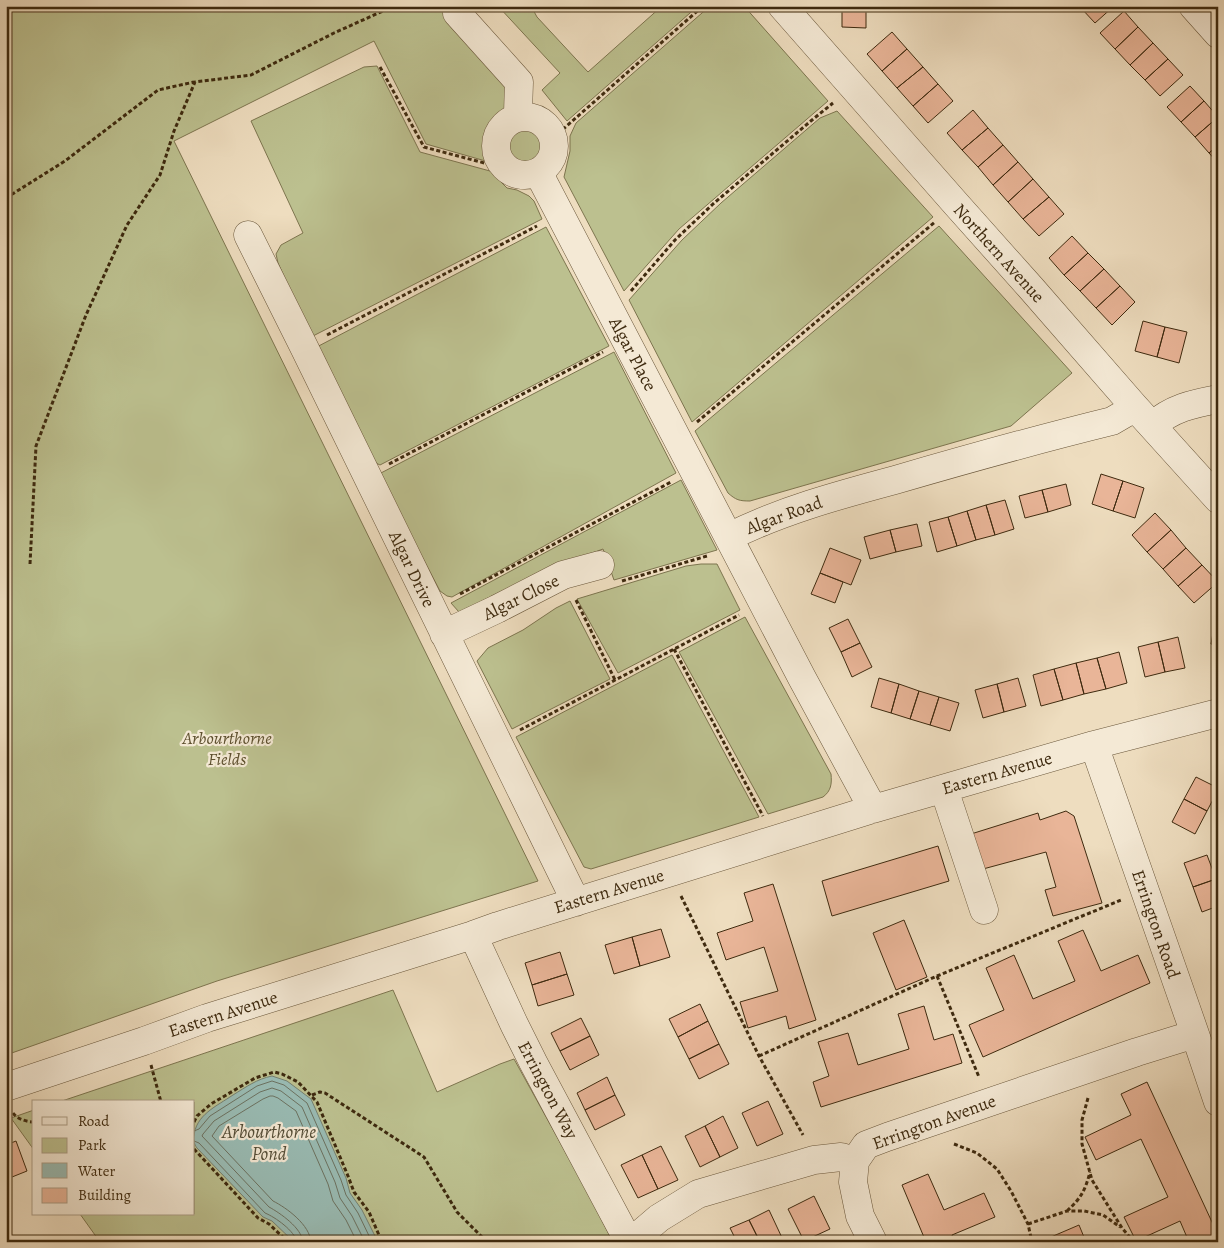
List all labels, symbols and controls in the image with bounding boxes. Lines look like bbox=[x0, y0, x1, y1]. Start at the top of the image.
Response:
street label: Northern Avenue bbox=[948, 198, 1050, 308]
street label: Algar Place bbox=[603, 312, 662, 395]
street label: Algar Road bbox=[742, 490, 826, 540]
street label: Algar Drive bbox=[383, 526, 441, 611]
street label: Algar Close bbox=[478, 568, 563, 626]
park label: Arbourthorne Fields bbox=[181, 726, 272, 771]
street label: Eastern Avenue bbox=[939, 746, 1055, 800]
street label: Eastern Avenue bbox=[551, 863, 667, 919]
street label: Errington Road bbox=[1126, 866, 1186, 982]
street label: Eastern Avenue bbox=[165, 985, 281, 1043]
street label: Errington Way bbox=[512, 1037, 584, 1144]
street label: Errington Avenue bbox=[869, 1089, 999, 1155]
legend bbox=[32, 1100, 195, 1216]
text: Road bbox=[78, 1111, 110, 1131]
water label: Arbourthorne Pond bbox=[221, 1119, 316, 1167]
text: Park bbox=[78, 1135, 107, 1155]
text: Water bbox=[77, 1161, 115, 1181]
text: Building bbox=[78, 1185, 131, 1205]

